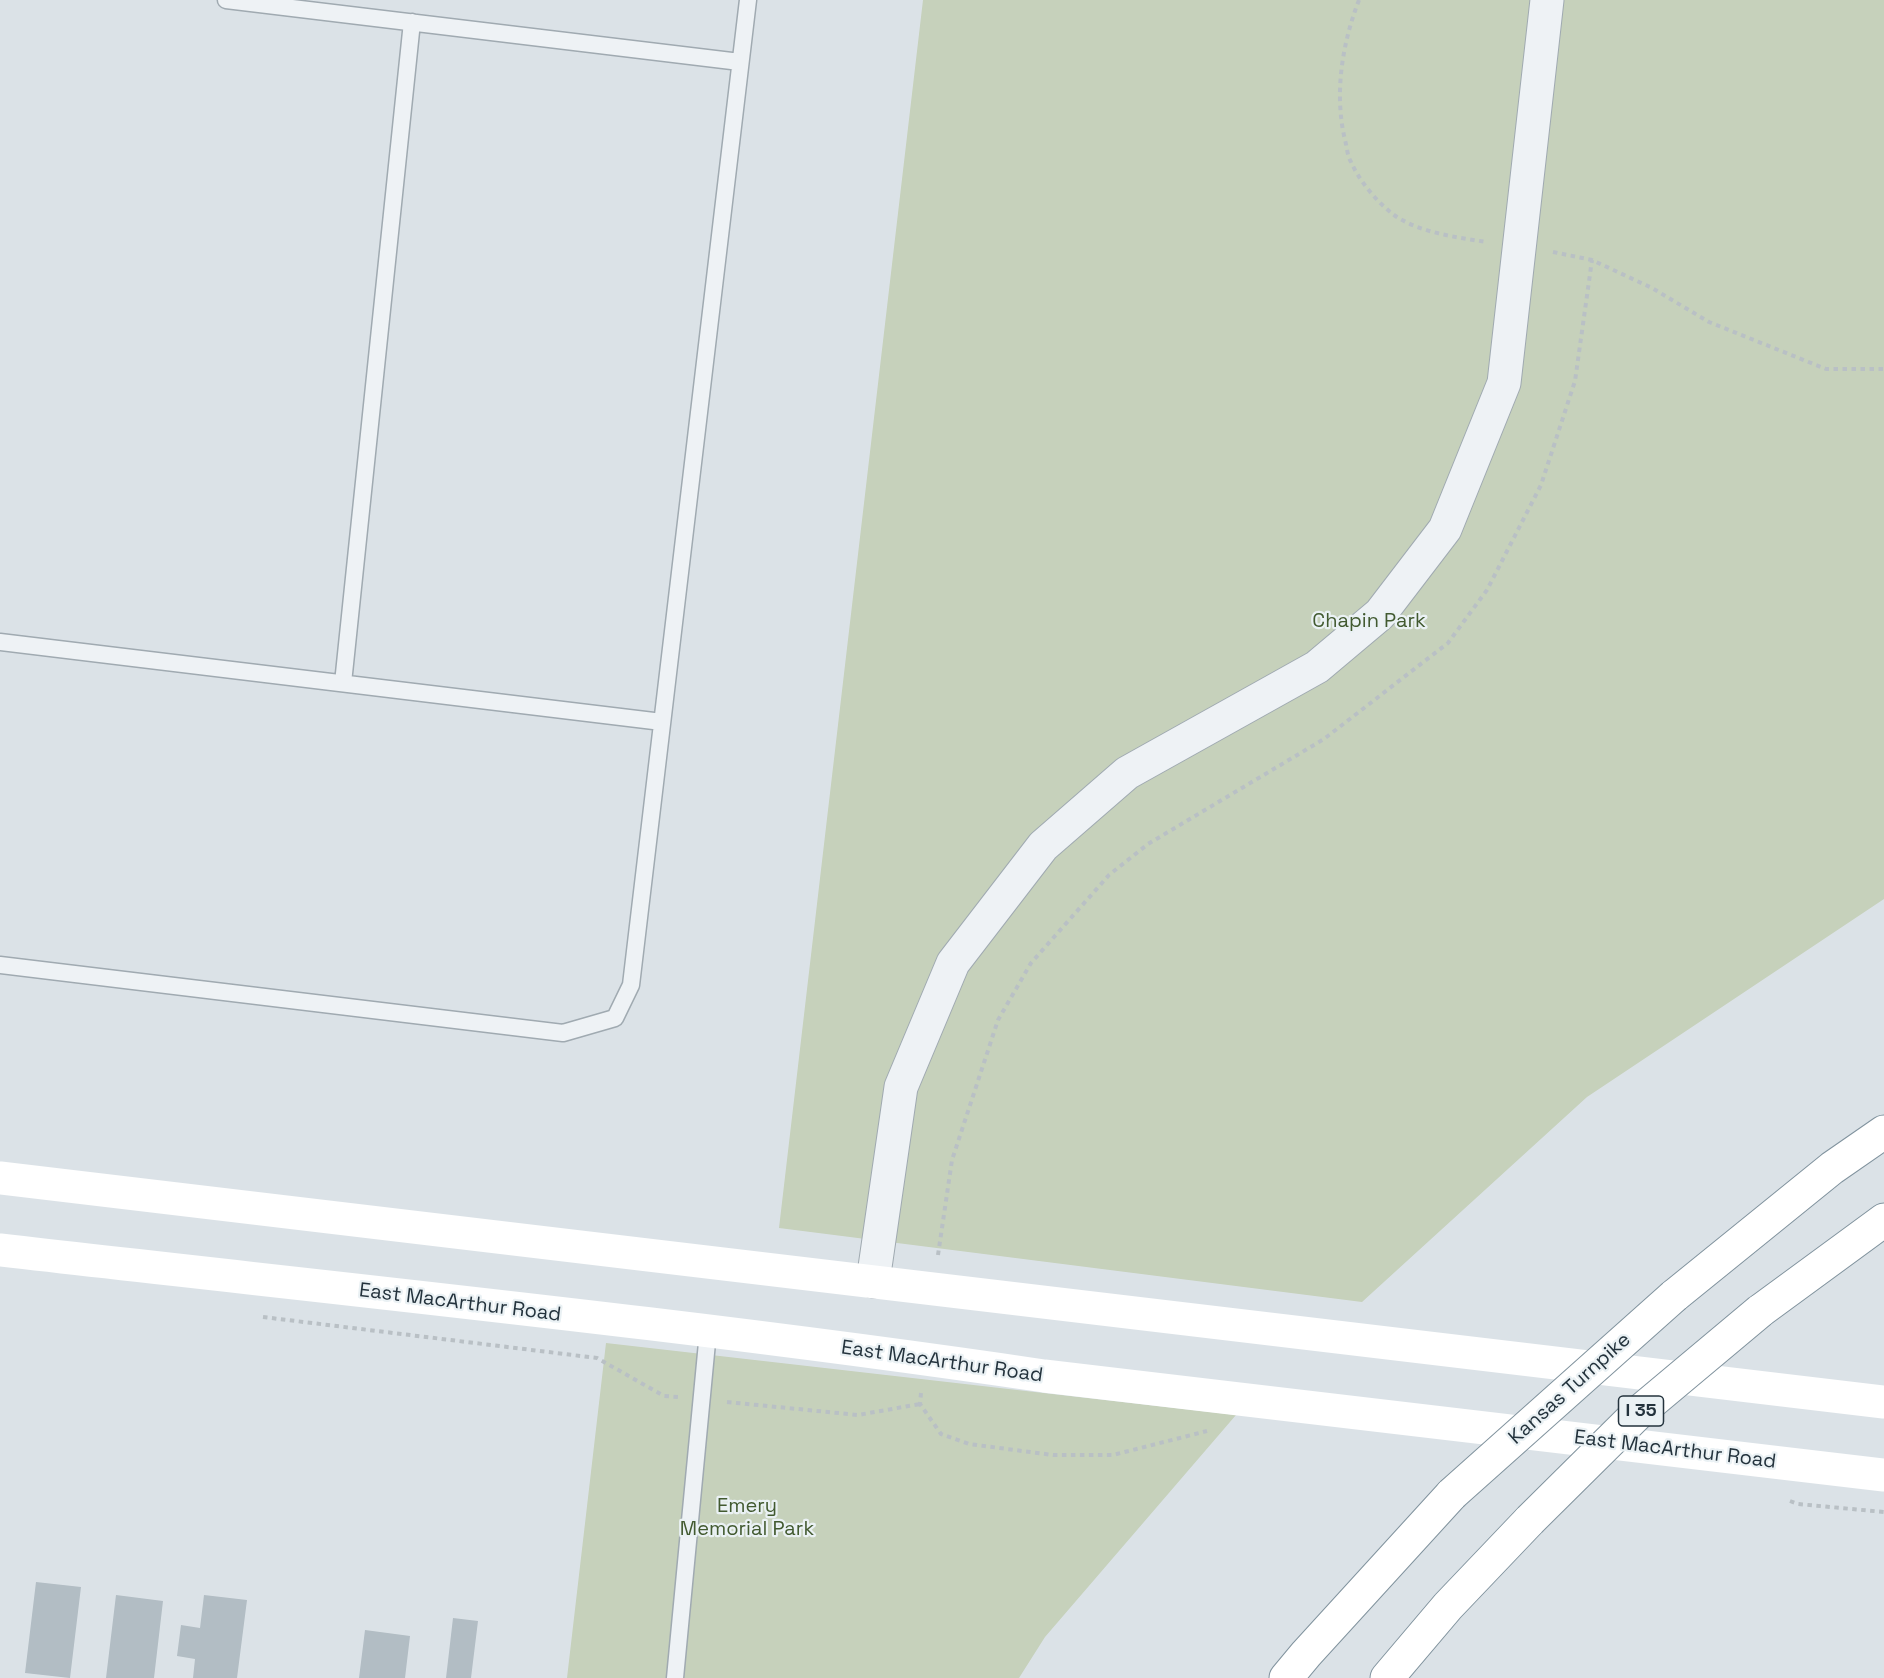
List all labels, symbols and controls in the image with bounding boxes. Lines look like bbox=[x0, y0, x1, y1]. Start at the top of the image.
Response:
park label: Chapin Park bbox=[1312, 610, 1426, 634]
street label: East MacArthur Road bbox=[358, 1279, 562, 1327]
street label: Kansas Turnpike bbox=[1504, 1328, 1636, 1450]
street label: East MacArthur Road bbox=[840, 1336, 1044, 1388]
road number: I 35 bbox=[1618, 1396, 1664, 1426]
street label: East MacArthur Road bbox=[1573, 1426, 1777, 1474]
park label: Emery Memorial Park bbox=[680, 1495, 814, 1542]

